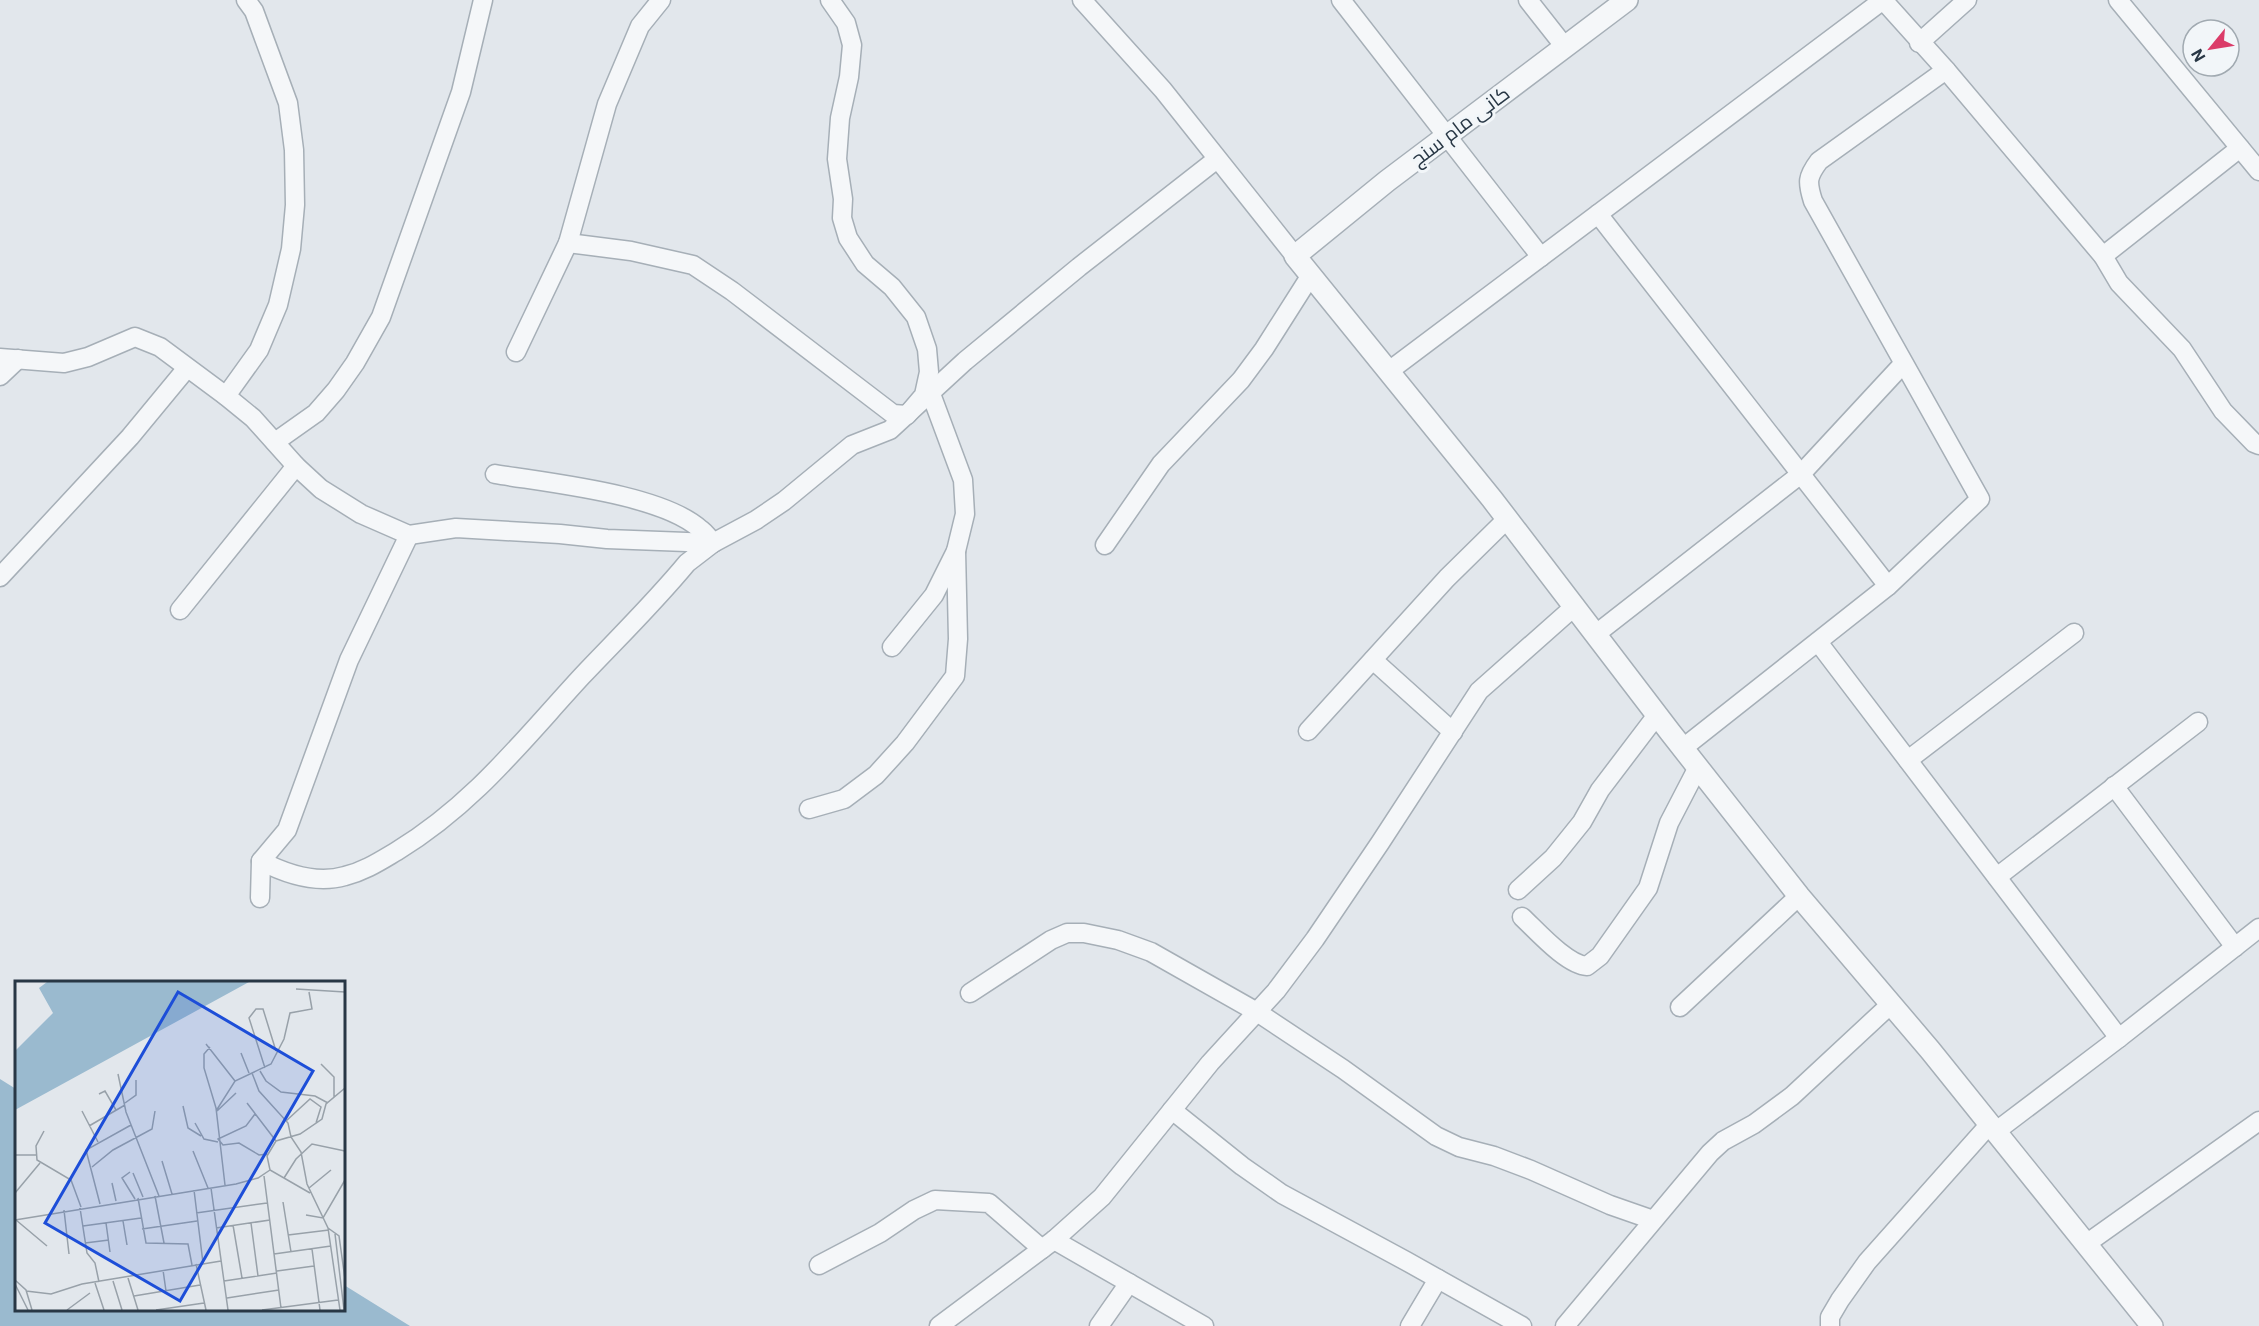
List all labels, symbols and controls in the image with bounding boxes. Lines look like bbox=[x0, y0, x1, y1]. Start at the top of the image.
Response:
north arrow bbox=[2181, 18, 2241, 78]
text: N bbox=[2187, 46, 2209, 65]
street label: کانی مام سنج bbox=[1406, 81, 1515, 173]
inset map bbox=[15, 981, 345, 1311]

